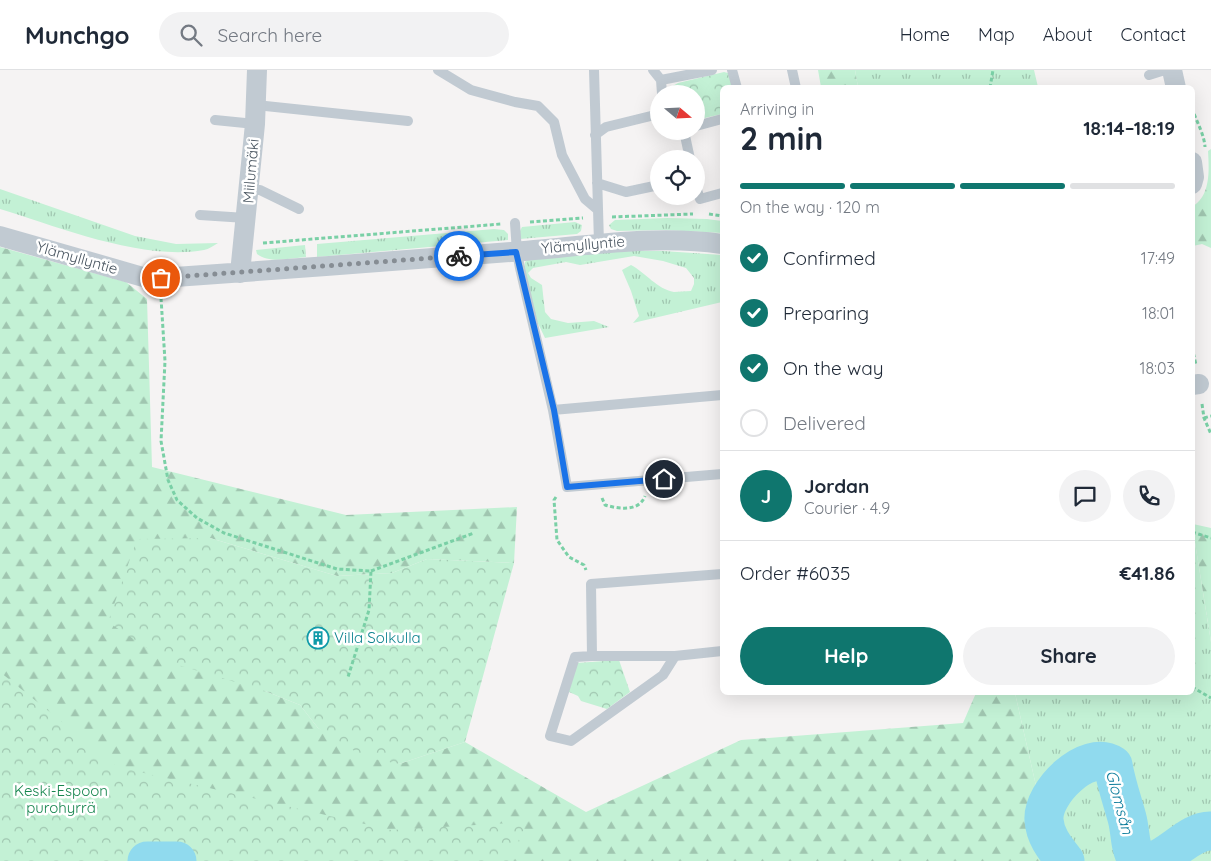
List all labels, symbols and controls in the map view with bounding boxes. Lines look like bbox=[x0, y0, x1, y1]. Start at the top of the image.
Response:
search box bbox=[159, 12, 509, 57]
text: Munchgo bbox=[25, 20, 129, 50]
icon: search bbox=[177, 21, 205, 49]
text: Search here bbox=[217, 23, 322, 47]
text: Home bbox=[900, 23, 950, 46]
text: Map bbox=[978, 23, 1015, 46]
text: About bbox=[1043, 23, 1093, 46]
text: Contact bbox=[1121, 23, 1186, 46]
north arrow bbox=[650, 85, 705, 140]
map controls bbox=[650, 85, 705, 205]
text: Arriving in bbox=[740, 99, 814, 119]
text: 18:14–18:19 bbox=[1083, 116, 1175, 140]
text: 2 min bbox=[740, 118, 823, 158]
street label: Miilumäki bbox=[238, 138, 263, 204]
button: locate bbox=[650, 150, 705, 205]
text: On the way · 120 m bbox=[740, 197, 880, 217]
courier bbox=[434, 231, 484, 281]
street label: Ylämyllyntie bbox=[540, 231, 625, 258]
street label: Ylämyllyntie bbox=[34, 237, 120, 278]
icon: bike bbox=[445, 242, 473, 270]
icon: check bbox=[740, 244, 768, 272]
text: Confirmed bbox=[783, 246, 876, 270]
text: 17:49 bbox=[1141, 248, 1175, 268]
pin bbox=[140, 257, 182, 299]
icon: bag bbox=[147, 264, 175, 292]
icon: check bbox=[740, 299, 768, 327]
text: Preparing bbox=[783, 301, 869, 325]
text: 18:01 bbox=[1142, 303, 1175, 323]
icon: check bbox=[740, 354, 768, 382]
text: On the way bbox=[783, 356, 884, 380]
text: 18:03 bbox=[1140, 358, 1175, 378]
text: Delivered bbox=[783, 411, 866, 435]
pin bbox=[643, 458, 685, 500]
icon: home bbox=[650, 465, 678, 493]
button: chat bbox=[1059, 470, 1111, 522]
button: phone bbox=[1123, 470, 1175, 522]
text: Jordan bbox=[804, 474, 869, 498]
text: J bbox=[761, 484, 771, 508]
text: Courier · 4.9 bbox=[804, 498, 890, 518]
text: Order #6035 bbox=[740, 561, 850, 585]
text: €41.86 bbox=[1119, 561, 1175, 585]
building icon: Villa Solkulla bbox=[306, 626, 330, 650]
button: Help bbox=[740, 627, 953, 685]
button: Share bbox=[963, 627, 1175, 685]
place label: Villa Solkulla bbox=[334, 628, 421, 647]
water label: Glomsån bbox=[1102, 768, 1138, 837]
park label: Keski-Espoon purohyrrä bbox=[14, 781, 108, 817]

